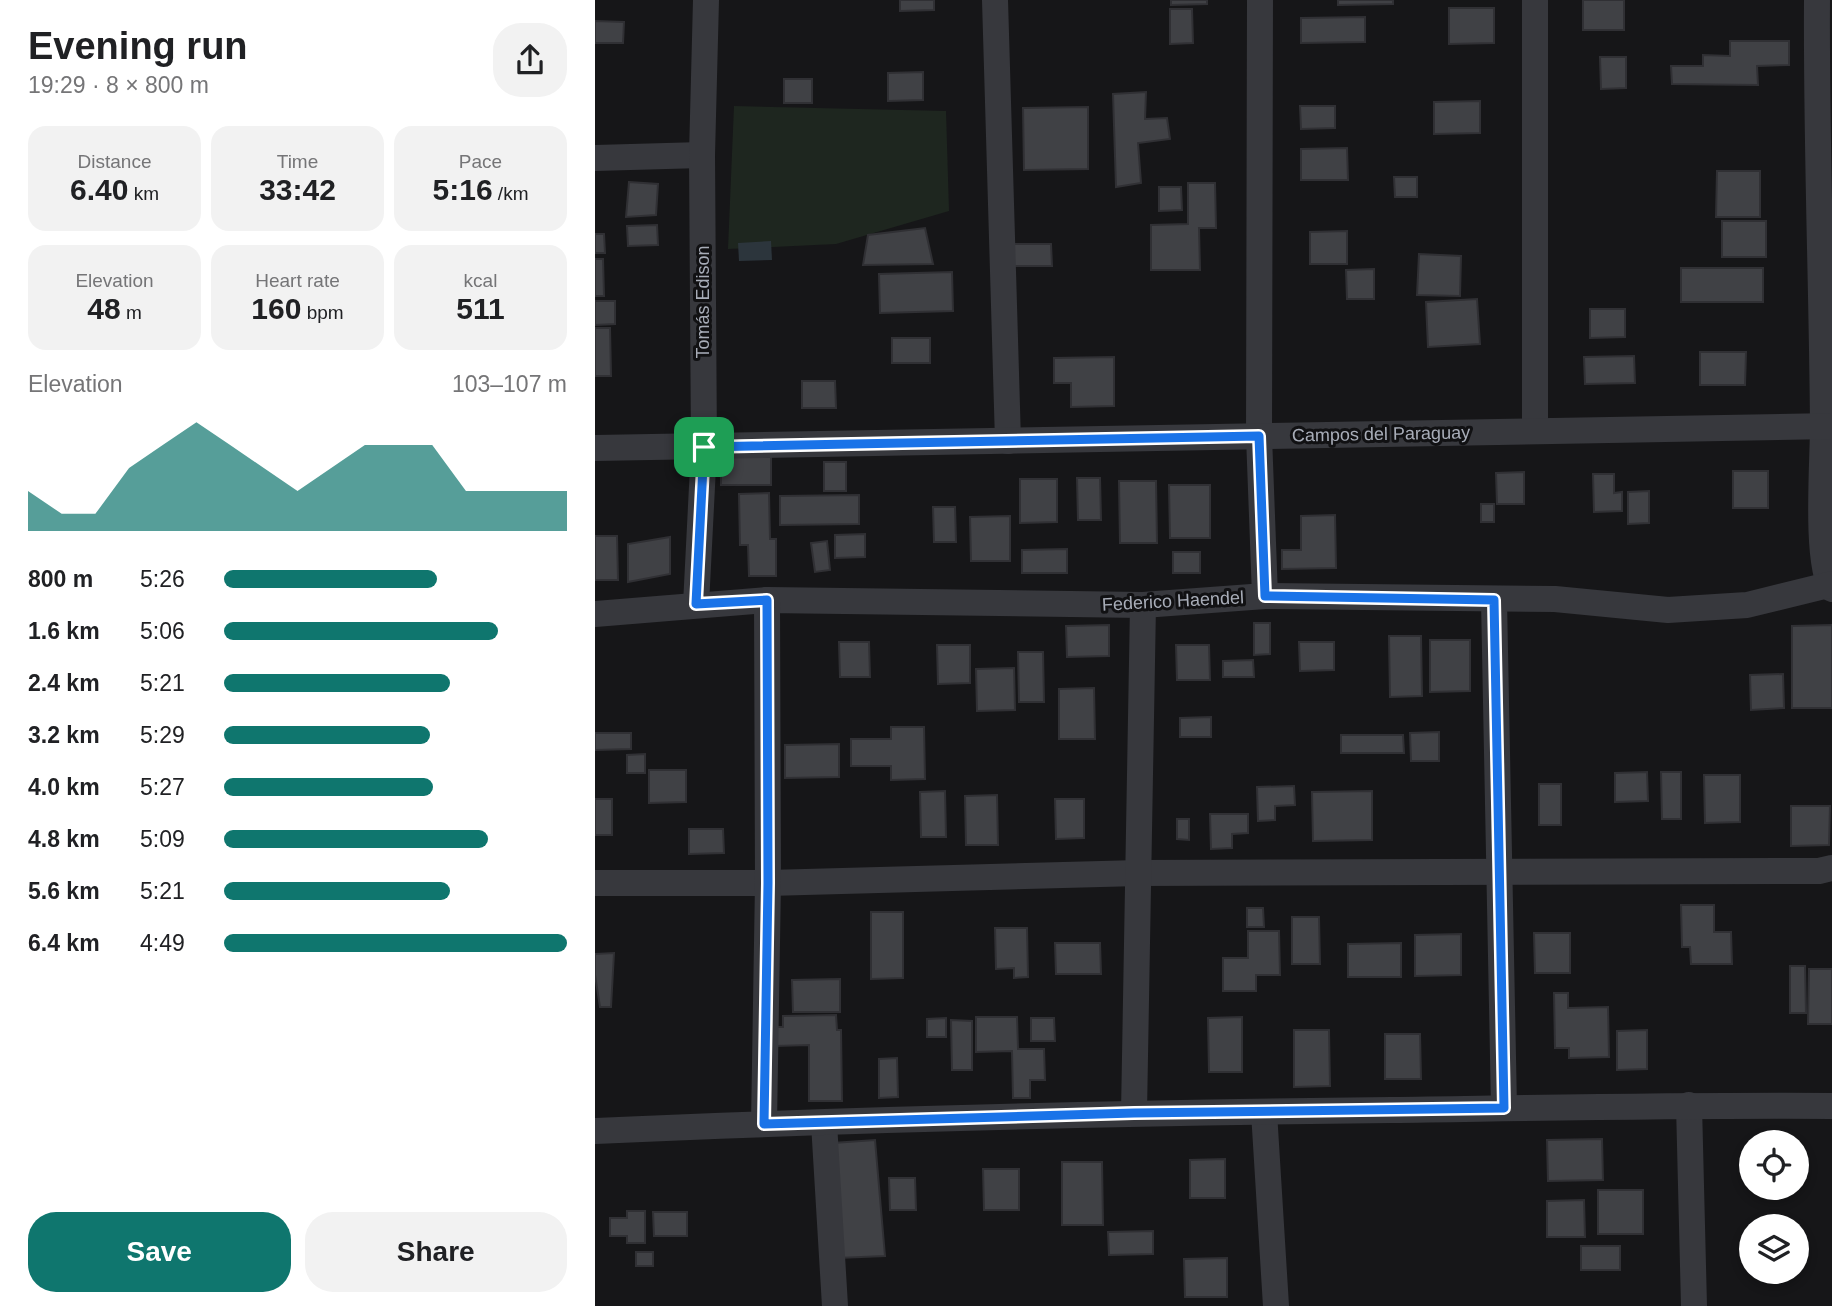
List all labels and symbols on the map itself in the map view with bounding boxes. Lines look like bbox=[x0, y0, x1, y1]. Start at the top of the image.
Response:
street label: Tomás Edison bbox=[693, 245, 713, 359]
pin bbox=[674, 417, 734, 477]
street label: Campos del Paraguay bbox=[1292, 422, 1470, 446]
street label: Federico Haendel bbox=[1102, 587, 1244, 615]

